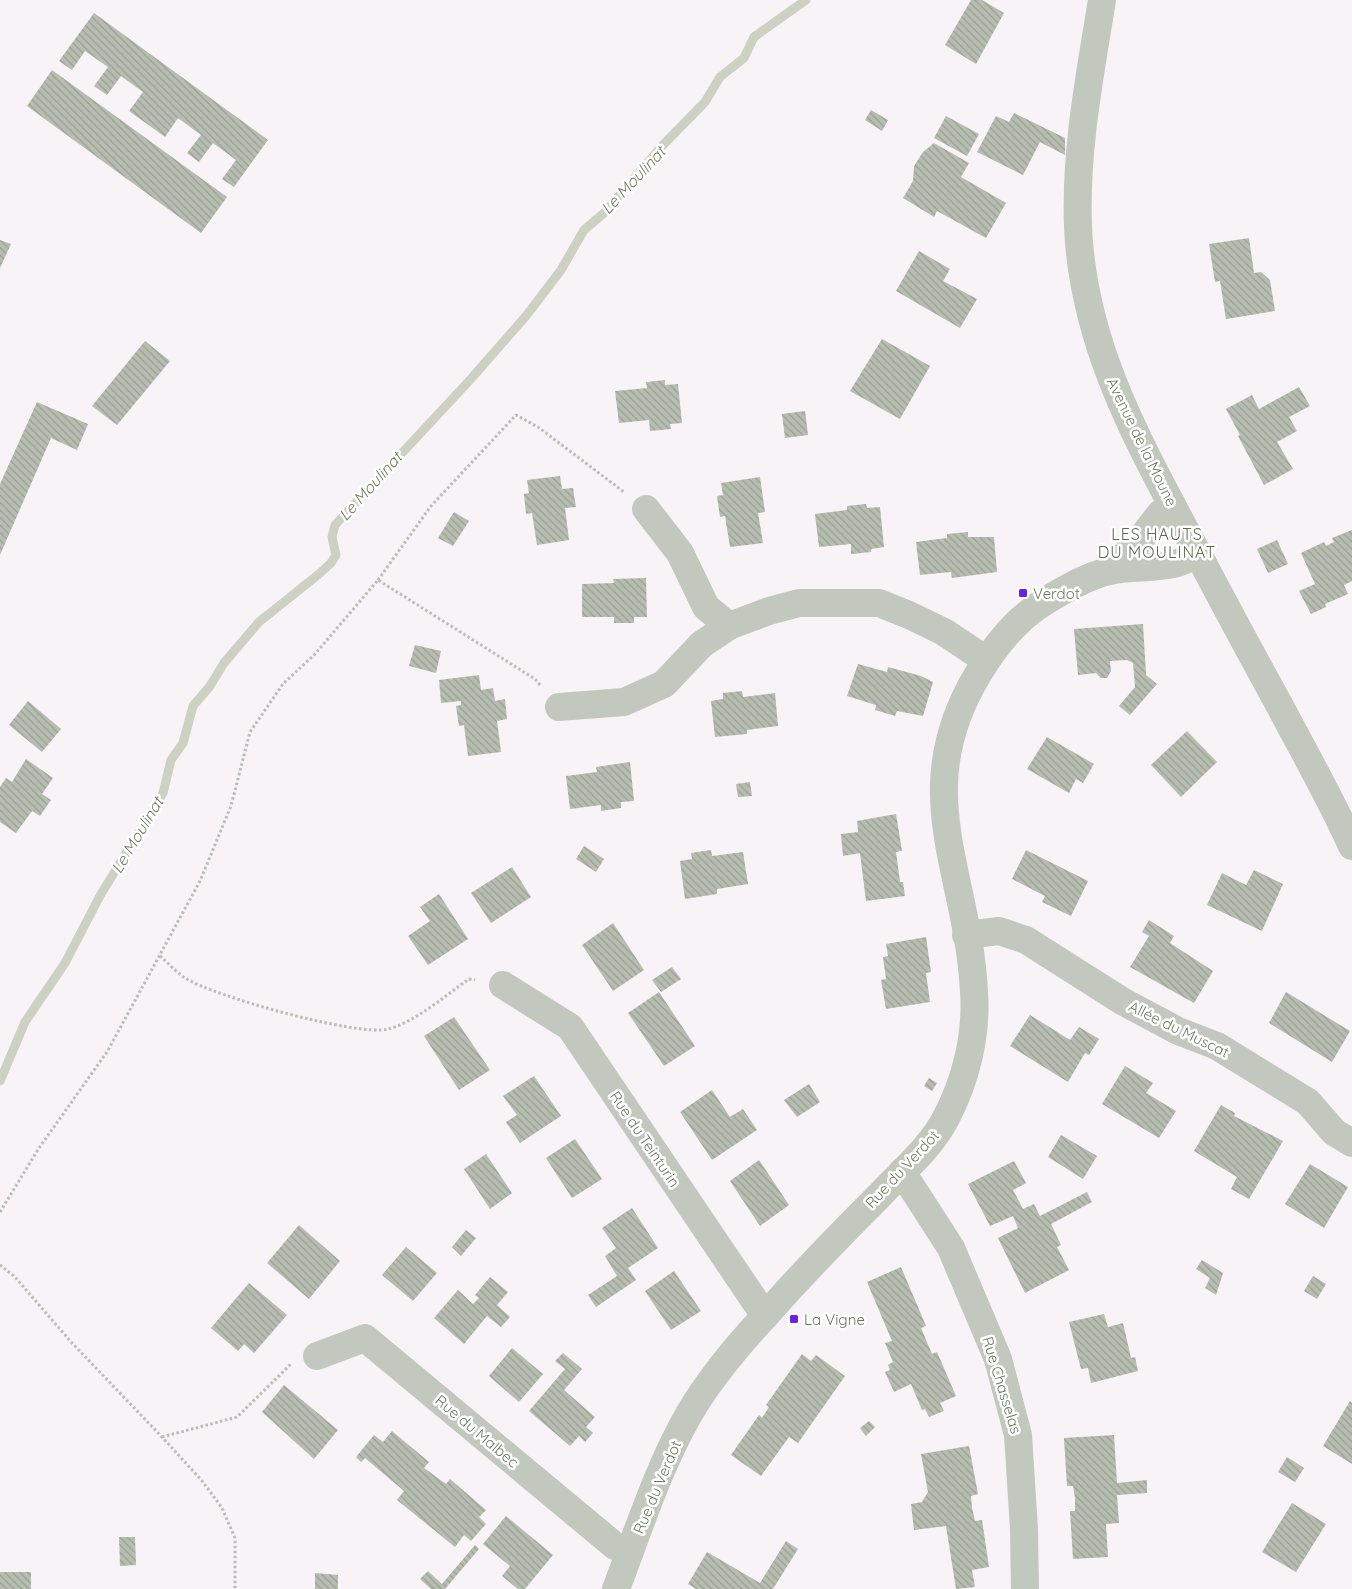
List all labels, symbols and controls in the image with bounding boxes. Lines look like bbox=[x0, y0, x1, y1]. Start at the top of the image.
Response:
water label: Le Moulinat bbox=[597, 141, 671, 218]
street label: Avenue de la Moune bbox=[1103, 375, 1181, 509]
water label: Le Moulinat bbox=[334, 446, 407, 524]
district label: LES HAUTS DU MOULINAT bbox=[1098, 524, 1216, 562]
place label: Verdot bbox=[1033, 584, 1080, 603]
marker: Verdot bbox=[1017, 587, 1029, 599]
water label: Le Moulinat bbox=[106, 792, 168, 877]
street label: Allée du Muscat bbox=[1126, 996, 1232, 1062]
street label: Rue du Teinturin bbox=[606, 1087, 684, 1191]
street label: Rue du Verdot bbox=[861, 1126, 943, 1212]
place label: La Vigne bbox=[804, 1310, 865, 1329]
marker: La Vigne bbox=[788, 1313, 800, 1325]
street label: Rue Chasselas bbox=[978, 1334, 1026, 1436]
street label: Rue du Malbec bbox=[431, 1391, 523, 1472]
street label: Rue du Verdot bbox=[629, 1437, 685, 1537]

